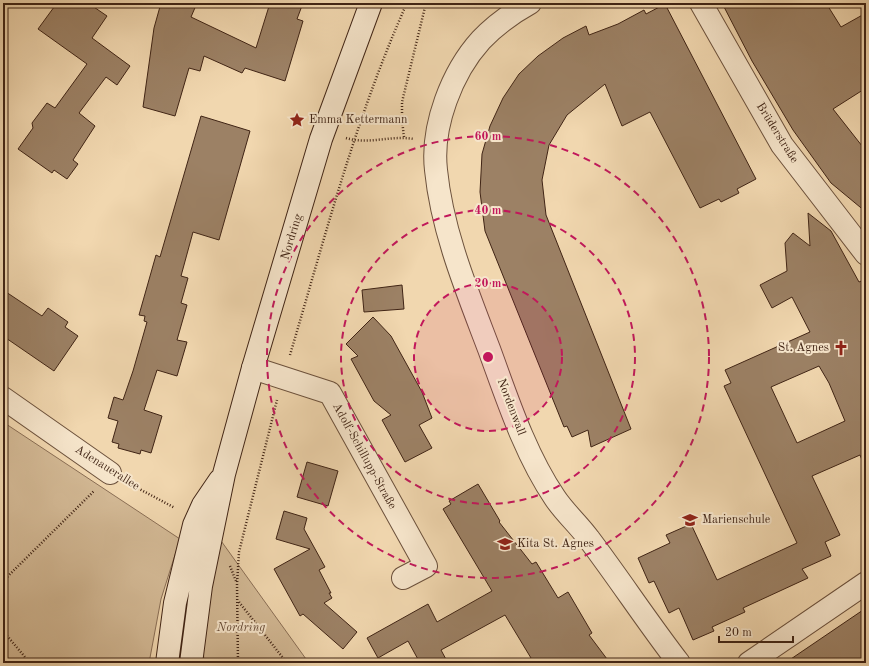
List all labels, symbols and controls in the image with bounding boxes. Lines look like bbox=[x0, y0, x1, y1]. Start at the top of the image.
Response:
street label: Brüderstraße bbox=[754, 101, 800, 166]
place icon: Emma Kettermann bbox=[288, 111, 306, 129]
place label: Emma Kettermann bbox=[309, 114, 408, 126]
text: 60 m bbox=[475, 131, 502, 143]
text: 40 m bbox=[475, 205, 502, 217]
street label: Nordring bbox=[279, 212, 305, 261]
text: 20 m bbox=[475, 278, 502, 290]
church icon: St. Agnes bbox=[832, 339, 850, 357]
place label: St. Agnes bbox=[778, 342, 829, 354]
centre of rings bbox=[481, 350, 495, 364]
street label: Nordenwall bbox=[495, 377, 527, 437]
street label: Adolf-Schillupp-Straße bbox=[330, 401, 398, 512]
street label: Adenauerallee bbox=[73, 443, 142, 493]
school or university icon: Marienschule bbox=[681, 511, 699, 529]
place label: Marienschule bbox=[702, 514, 771, 526]
school or university icon: Kita St. Agnes bbox=[496, 535, 514, 553]
place label: Kita St. Agnes bbox=[517, 538, 594, 550]
scale bar bbox=[719, 618, 793, 644]
park label: Nordring bbox=[216, 622, 265, 634]
text: 20 m bbox=[725, 627, 752, 639]

